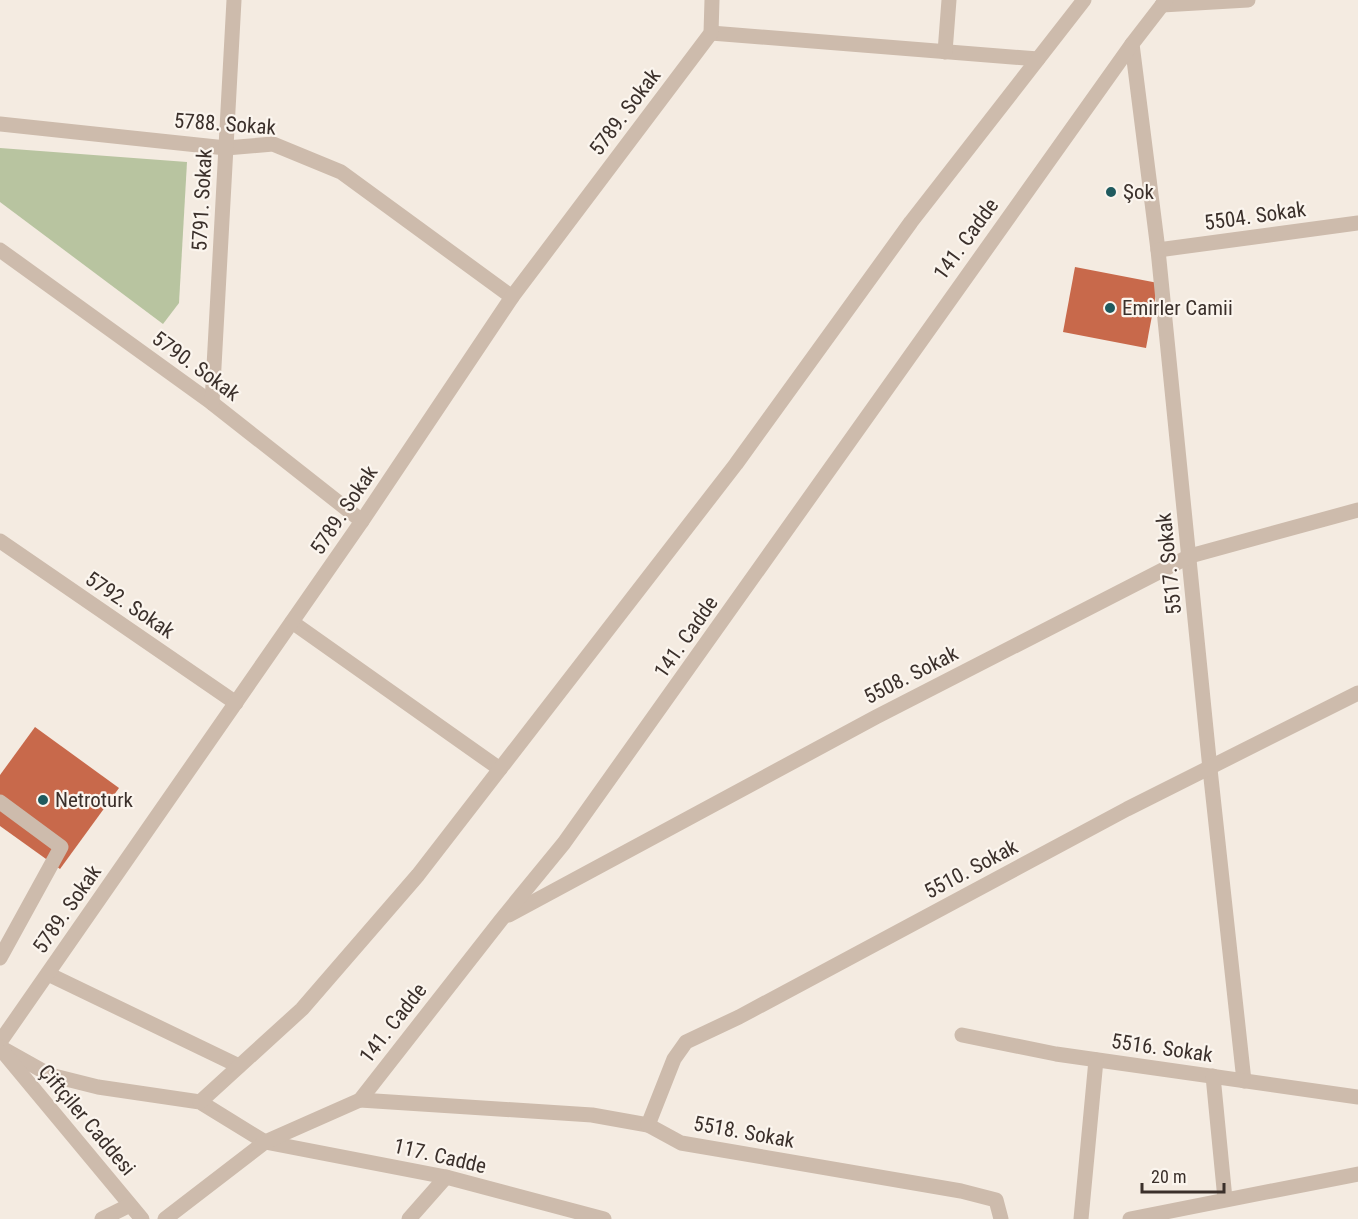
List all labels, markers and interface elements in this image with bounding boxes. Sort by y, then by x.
street label: 5789. Sokak [585,64,666,160]
street label: 5788. Sokak [173,108,277,140]
street label: 5791. Sokak [187,148,217,252]
place label: Şok [1123,180,1154,204]
marker: Şok [1104,185,1118,199]
street label: 141. Cadde [929,194,1003,284]
street label: 5504. Sokak [1203,197,1308,235]
place label: Emirler Camii [1122,296,1233,320]
marker: Emirler Camii [1103,301,1117,315]
street label: 5790. Sokak [148,326,245,406]
street label: 5789. Sokak [305,460,383,559]
street label: 5517. Sokak [1152,511,1186,616]
street label: 5792. Sokak [81,566,180,644]
street label: 141. Cadde [649,591,723,682]
street label: 5508. Sokak [860,641,962,709]
place label: Netroturk [55,788,134,812]
marker: Netroturk [36,793,50,807]
street label: 5510. Sokak [920,834,1022,904]
street label: 5789. Sokak [28,860,106,958]
street label: 141. Cadde [355,978,432,1067]
street label: 5516. Sokak [1110,1029,1215,1067]
street label: Çiftçiler Caddesi [34,1060,140,1180]
street label: 5518. Sokak [692,1111,797,1153]
street label: 117. Cadde [391,1134,489,1178]
scale bar [1142,1156,1224,1194]
text: 20 m [1151,1166,1186,1187]

